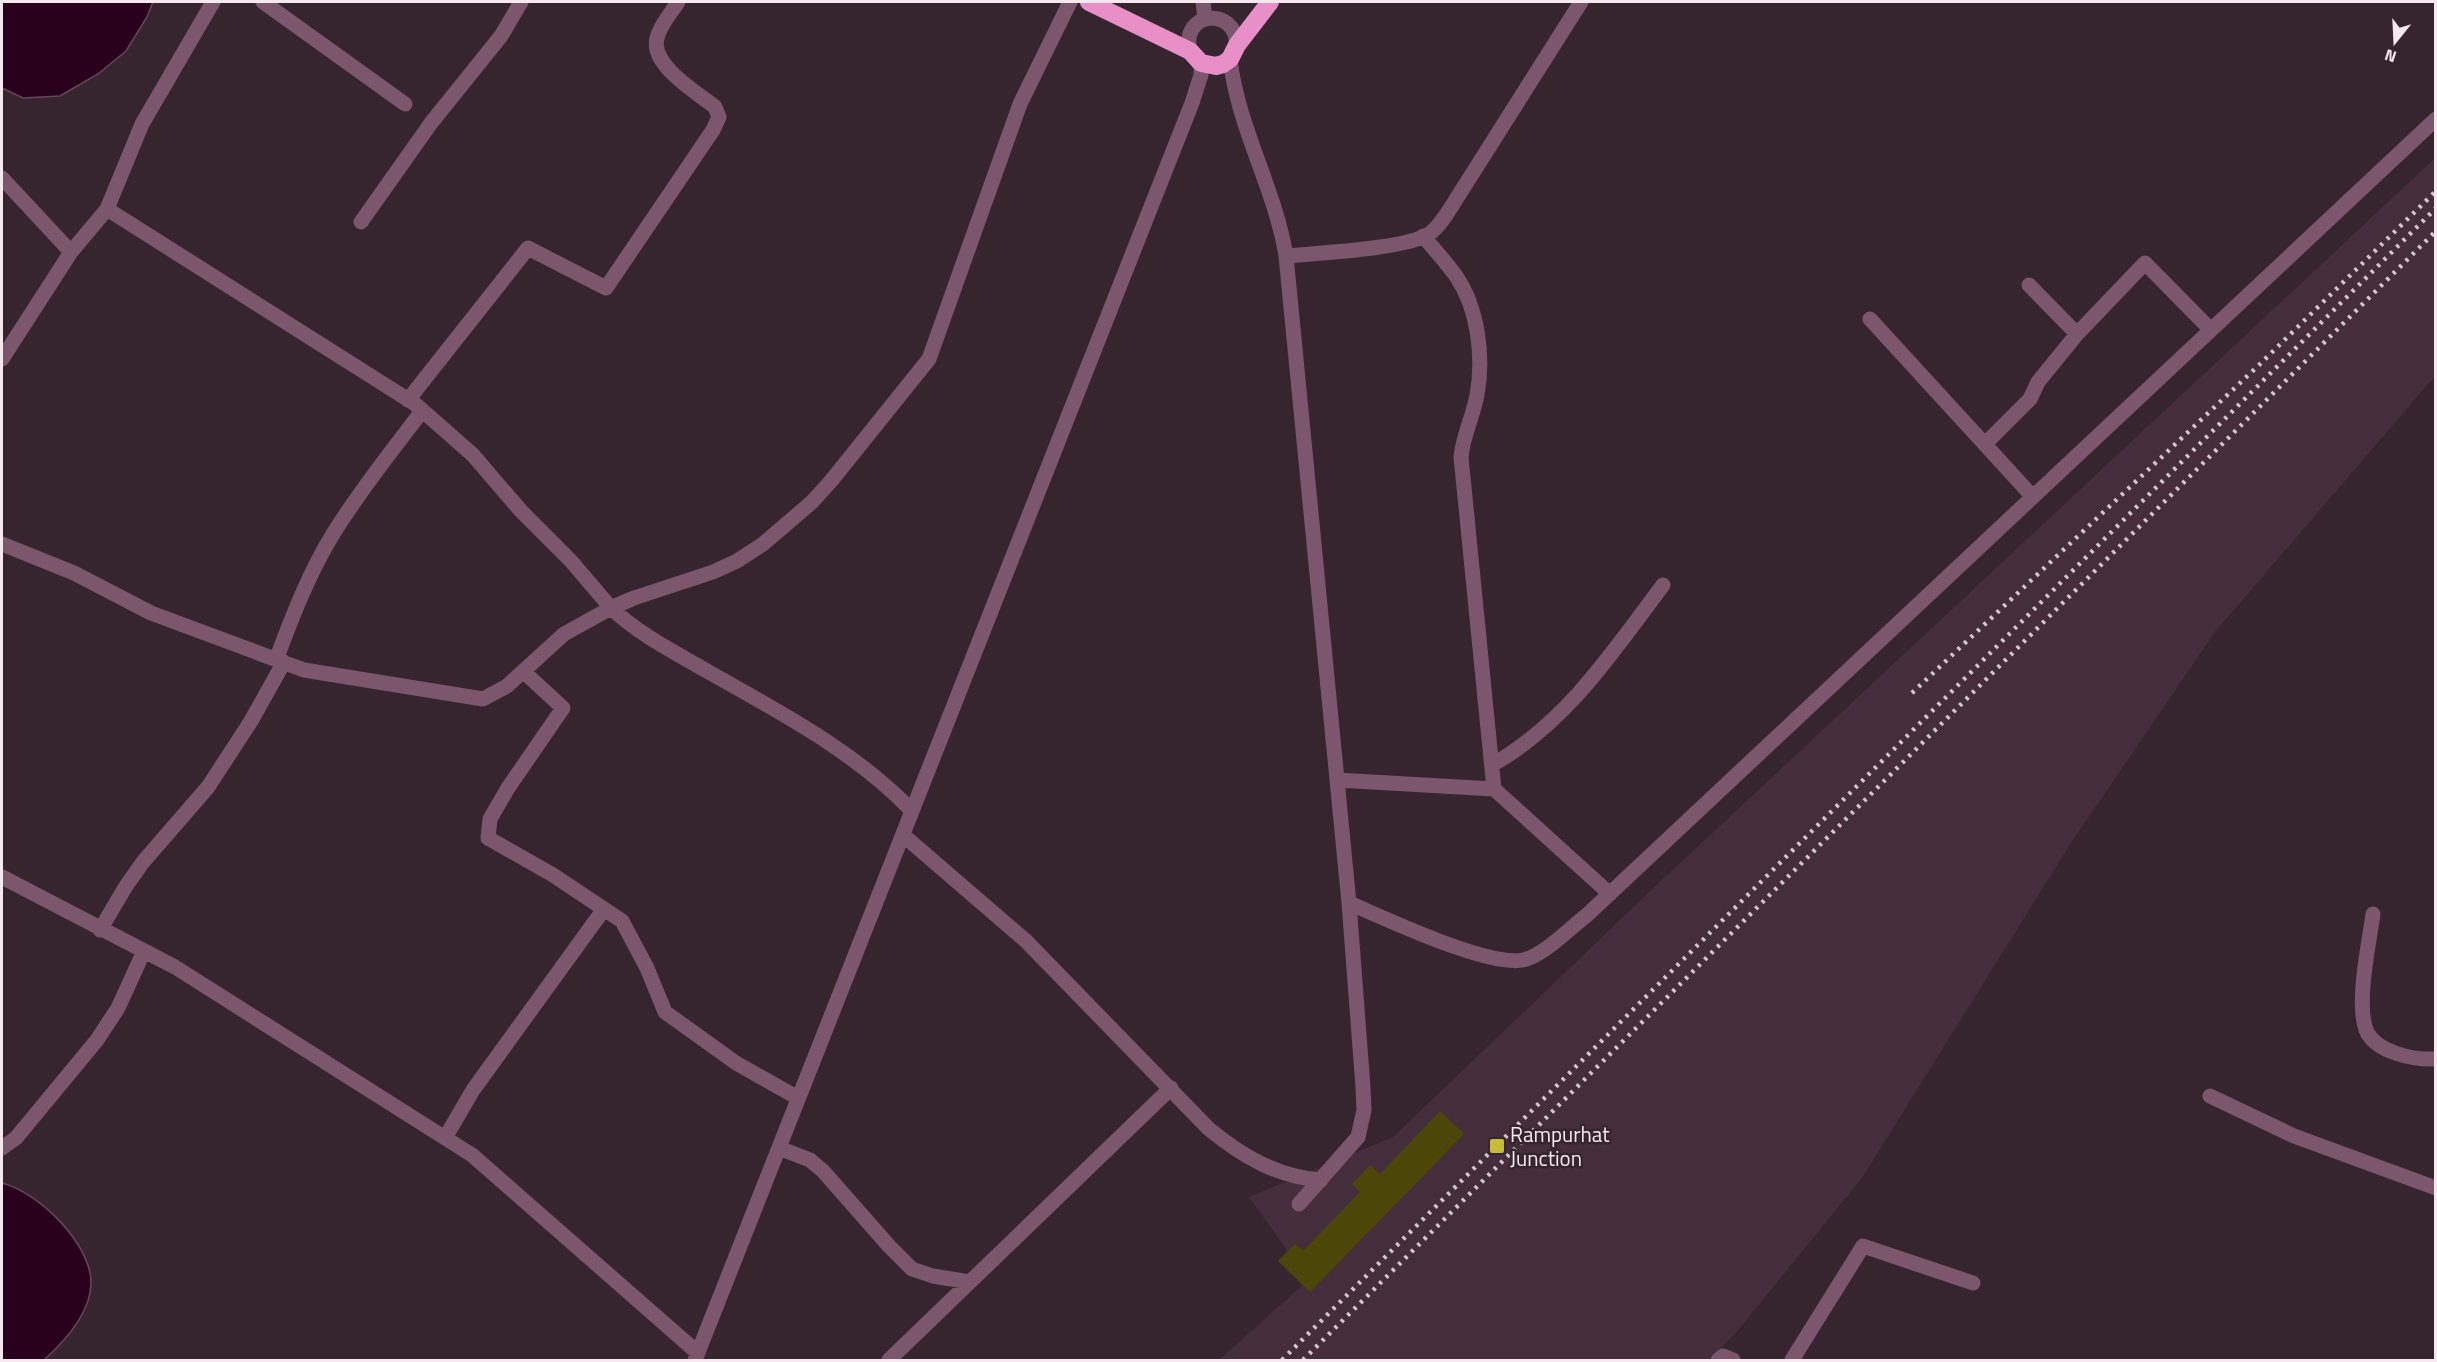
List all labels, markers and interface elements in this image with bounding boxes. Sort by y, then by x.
north arrow [2365,12,2425,72]
text: N [2381,43,2399,69]
place label: Rampurhat Junction [1510,1118,1610,1174]
marker: Rampurhat Junction [1488,1137,1506,1155]

